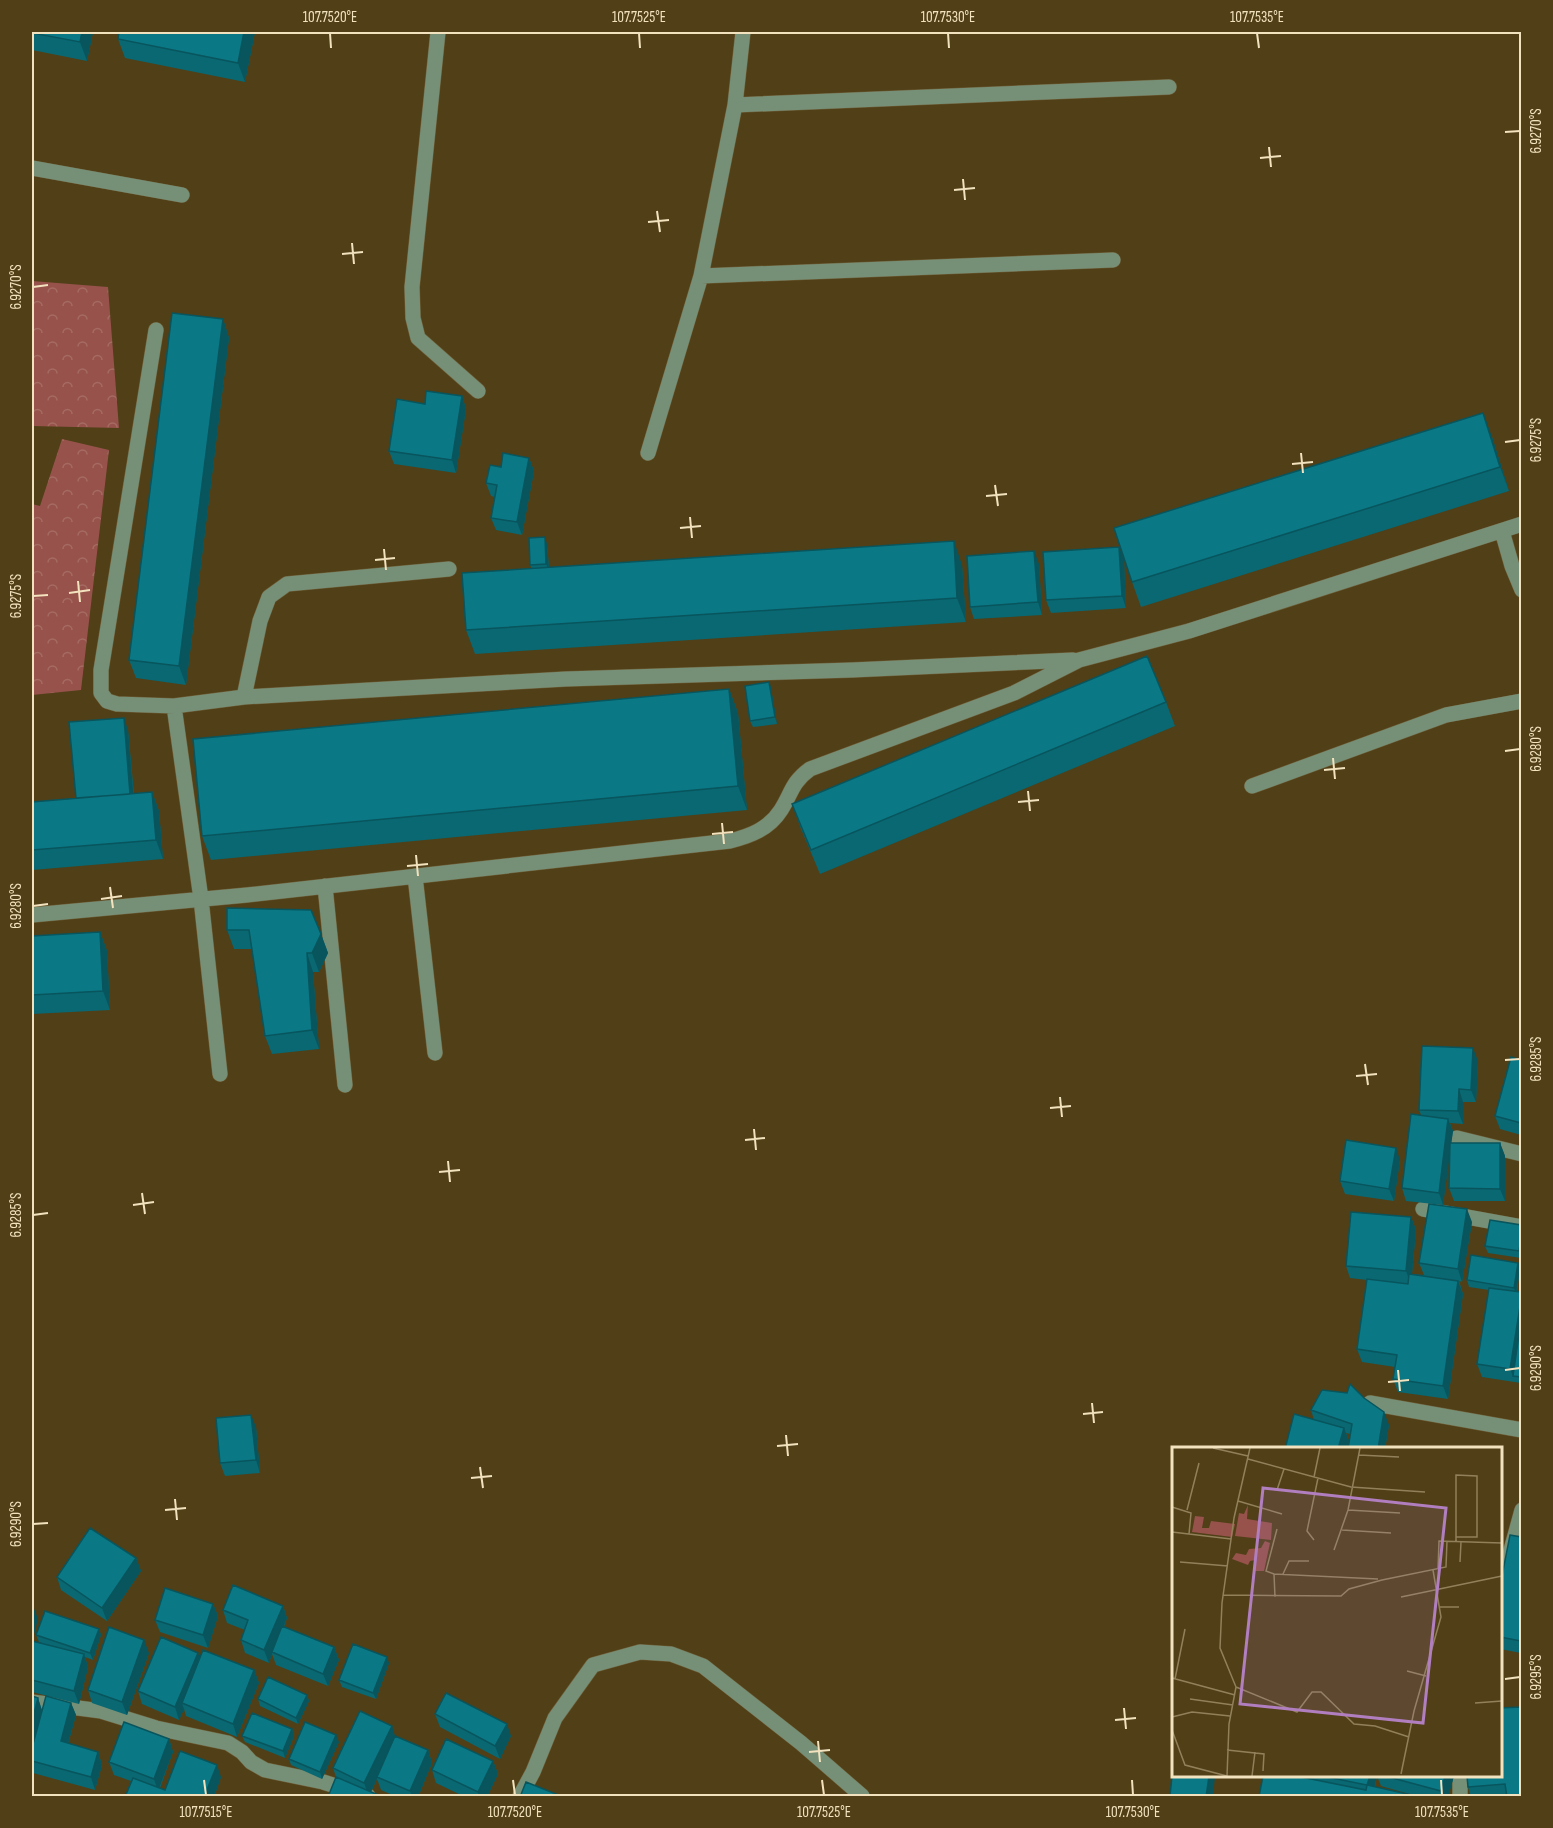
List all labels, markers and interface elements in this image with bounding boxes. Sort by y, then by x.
text: 107.7520°E [303,8,357,27]
text: 107.7525°E [612,8,666,27]
text: 107.7530°E [921,8,975,27]
text: 107.7535°E [1230,8,1284,27]
text: 6.9270°S [1527,108,1546,154]
text: 6.9270°S [7,264,26,310]
text: 6.9275°S [1527,418,1546,462]
text: 6.9275°S [7,574,26,618]
text: 6.9280°S [1527,726,1546,772]
text: 6.9280°S [7,883,26,929]
text: 6.9285°S [1527,1036,1546,1082]
text: 6.9285°S [7,1192,26,1238]
text: 6.9290°S [1527,1345,1546,1391]
inset map [1172,1447,1502,1777]
text: 6.9290°S [7,1501,26,1547]
text: 6.9295°S [1527,1654,1546,1700]
text: 107.7515°E [180,1803,232,1822]
text: 107.7520°E [488,1803,542,1822]
text: 107.7525°E [797,1803,851,1822]
text: 107.7530°E [1106,1803,1160,1822]
text: 107.7535°E [1415,1803,1469,1822]

